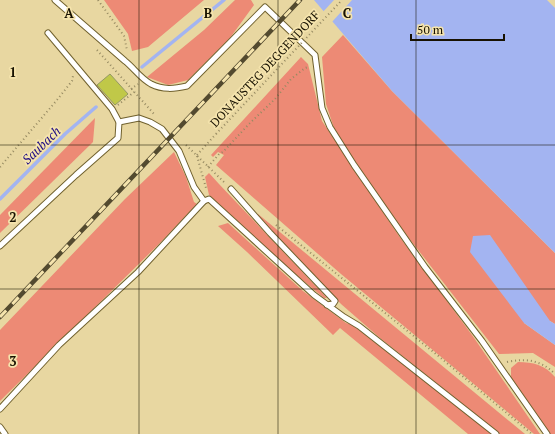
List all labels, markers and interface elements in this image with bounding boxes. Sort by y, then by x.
text: A [64,4,74,22]
text: B [204,4,212,22]
text: C [343,4,351,22]
street label: DONAUSTEG DEGGENDORF [207,7,323,130]
scale bar [411,16,504,42]
text: 50 m [417,22,444,37]
text: 1 [9,63,17,81]
water label: Saubach [18,122,64,168]
text: 2 [9,208,17,226]
text: 3 [9,352,17,370]

